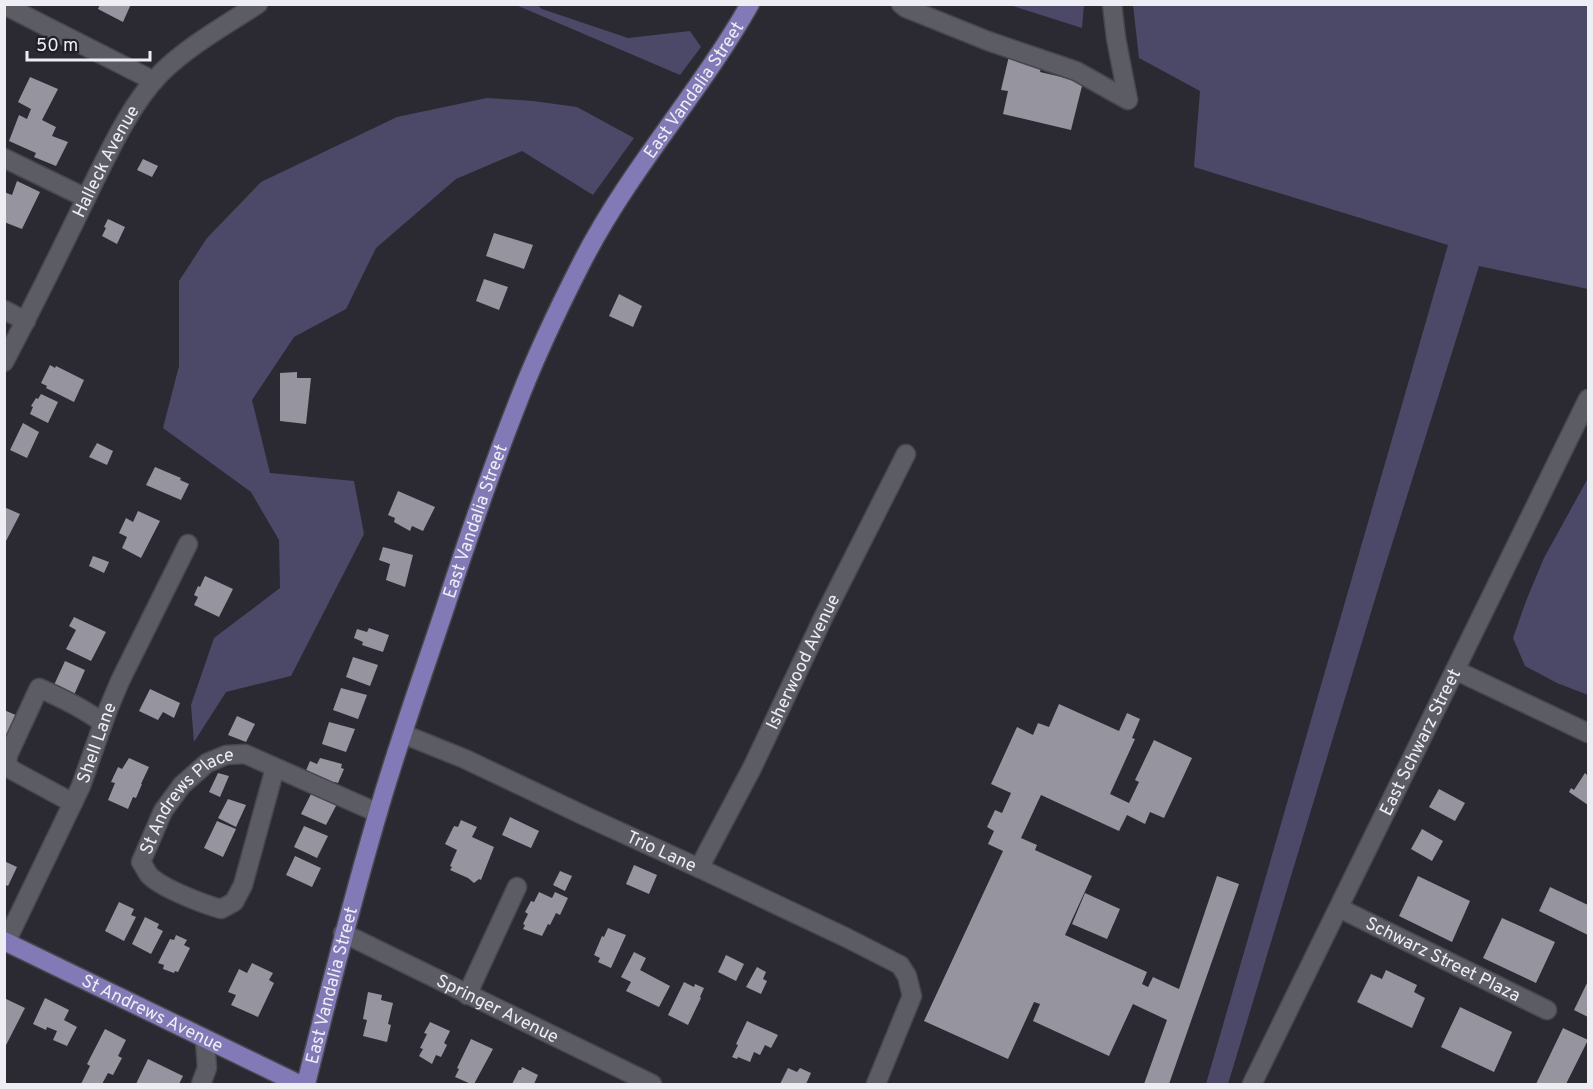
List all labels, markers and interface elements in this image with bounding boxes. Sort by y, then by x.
street label: East Vandalia Street [639,18,750,164]
scale bar [27,24,150,62]
text: 50 m [36,35,78,58]
street label: Halleck Avenue [68,101,145,222]
street label: East Vandalia Street [439,441,514,602]
street label: Isherwood Avenue [762,591,846,734]
street label: East Schwarz Street [1375,665,1467,820]
street label: Shell Lane [73,699,123,787]
street label: St Andrews Place [136,745,234,859]
street label: Trio Lane [622,826,700,878]
street label: East Vandalia Street [301,904,364,1067]
street label: Schwarz Street Plaza [1361,913,1524,1008]
street label: St Andrews Avenue [77,970,226,1058]
street label: Springer Avenue [432,970,562,1049]

